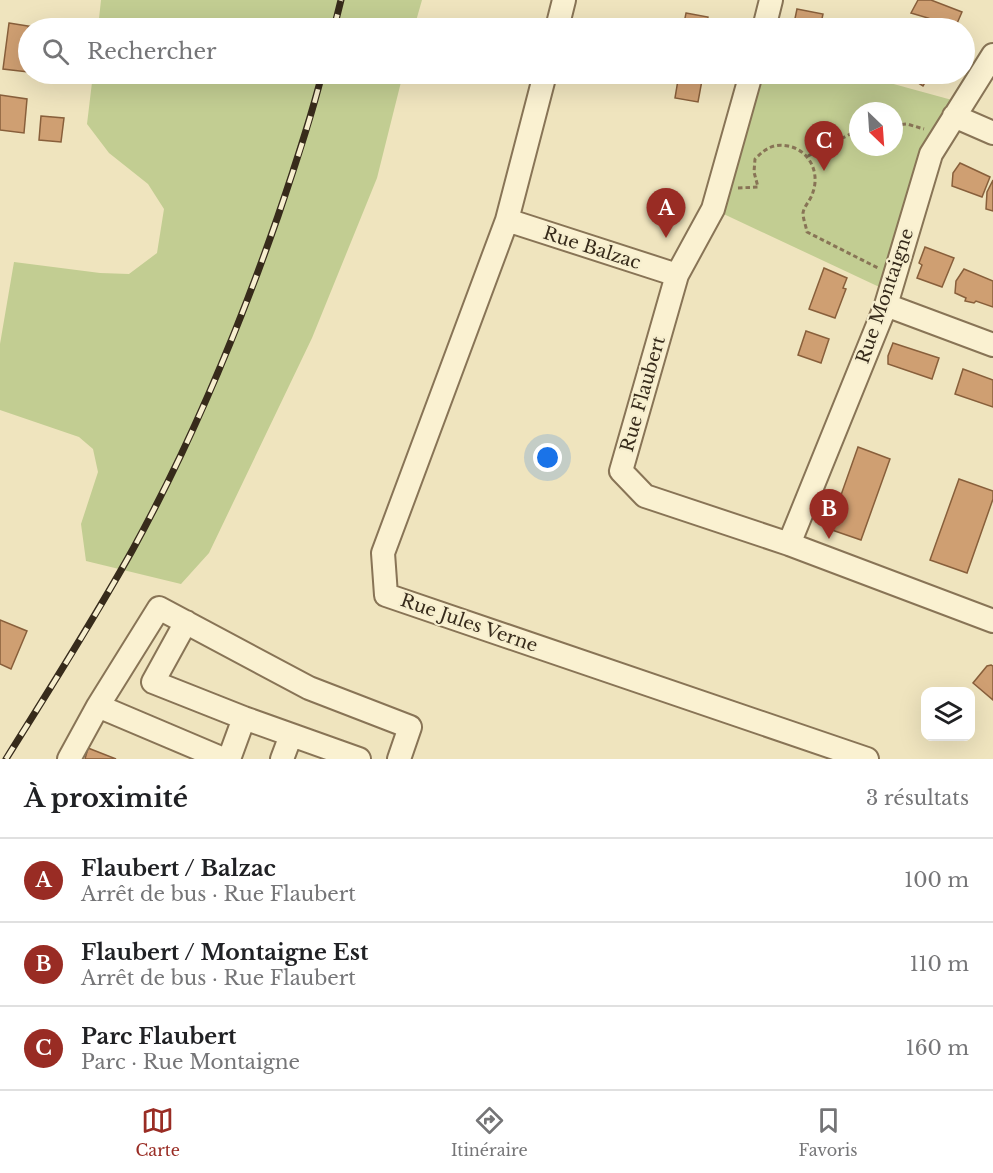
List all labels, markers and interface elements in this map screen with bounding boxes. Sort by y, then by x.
search box [18,18,975,84]
icon: search [39,35,72,68]
text: Rechercher [87,38,217,65]
north arrow [849,102,903,156]
pin: C [804,122,844,171]
pin: A [646,188,686,238]
street label: Rue Balzac [541,222,644,274]
street label: Rue Montaigne [852,226,918,366]
street label: Rue Flaubert [616,334,670,454]
your location [533,443,562,472]
pin: B [810,490,848,539]
street label: Rue Jules Verne [398,589,540,657]
map controls [921,687,975,741]
button: layers [921,687,975,741]
text: À proximité [24,782,188,814]
text: 3 résultats [866,786,969,810]
text: Flaubert / Balzac [81,855,276,882]
text: A [35,868,52,892]
text: 100 m [904,868,969,892]
text: Arrêt de bus · Rue Flaubert [81,882,356,906]
text: Flaubert / Montaigne Est [81,939,368,966]
text: B [36,952,51,976]
text: 110 m [910,952,969,976]
text: Arrêt de bus · Rue Flaubert [81,966,356,990]
text: Parc Flaubert [81,1023,237,1050]
text: C [35,1036,52,1060]
text: 160 m [906,1036,969,1060]
text: Parc · Rue Montaigne [81,1050,300,1074]
tab: Carte [135,1104,180,1160]
tab: Itinéraire [451,1104,528,1160]
tab: Favoris [799,1104,857,1160]

